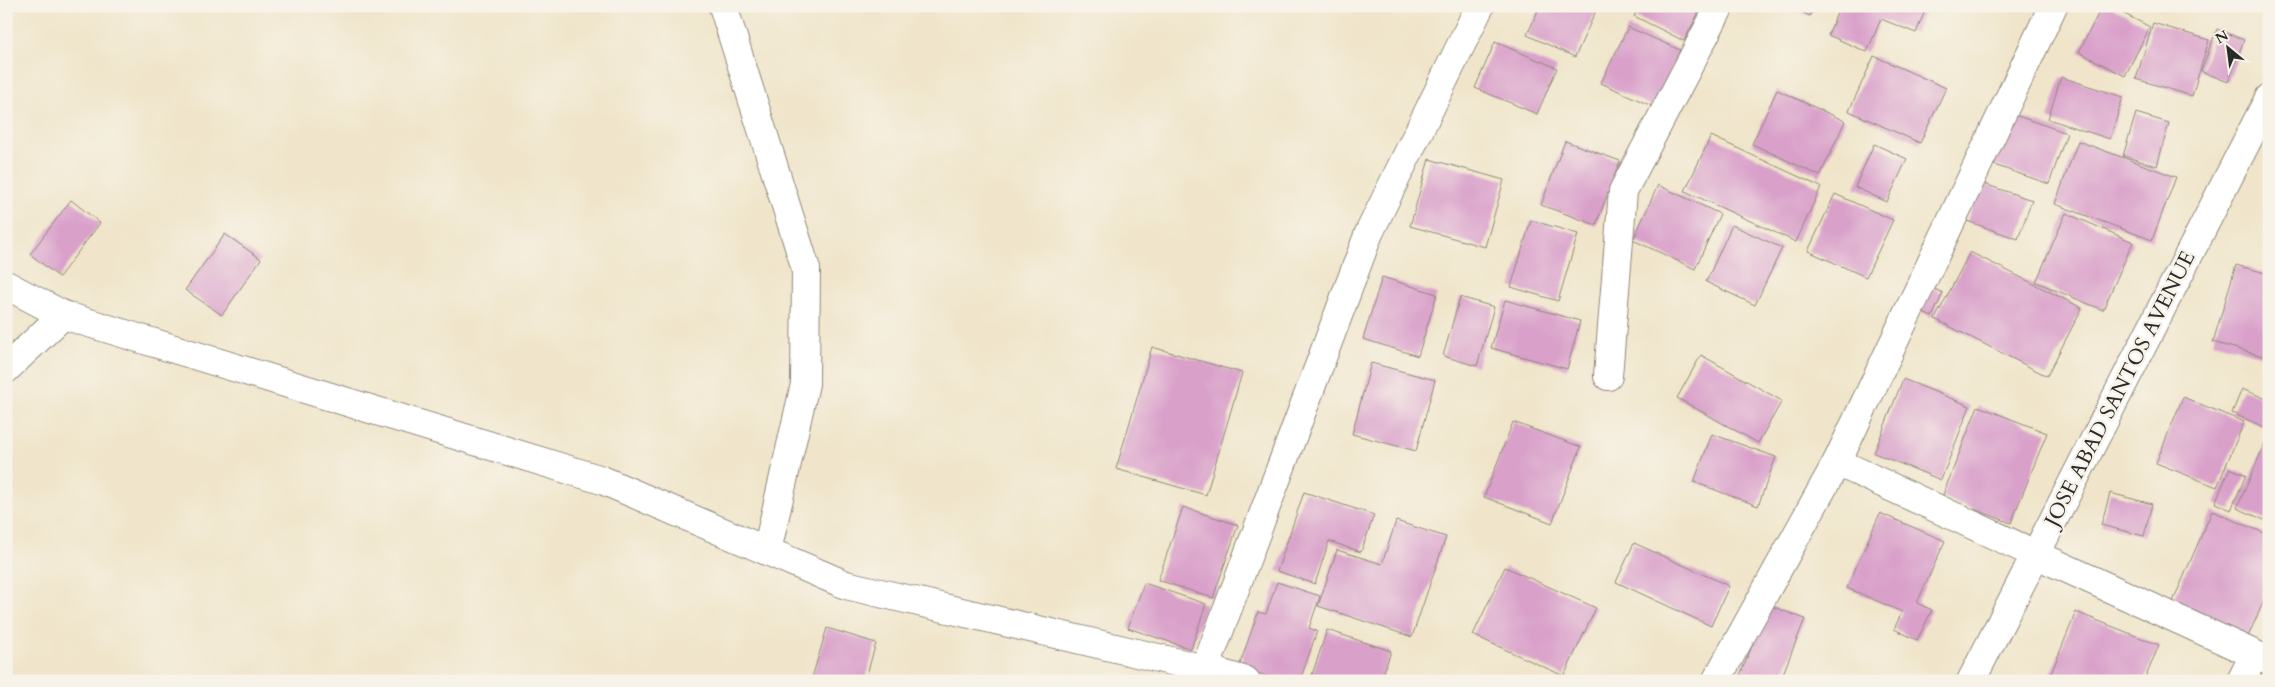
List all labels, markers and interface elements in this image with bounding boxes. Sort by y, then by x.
north arrow [2202,22,2252,72]
text: N [2212,26,2232,48]
street label: JOSE ABAD SANTOS AVENUE [2036,246,2202,534]

